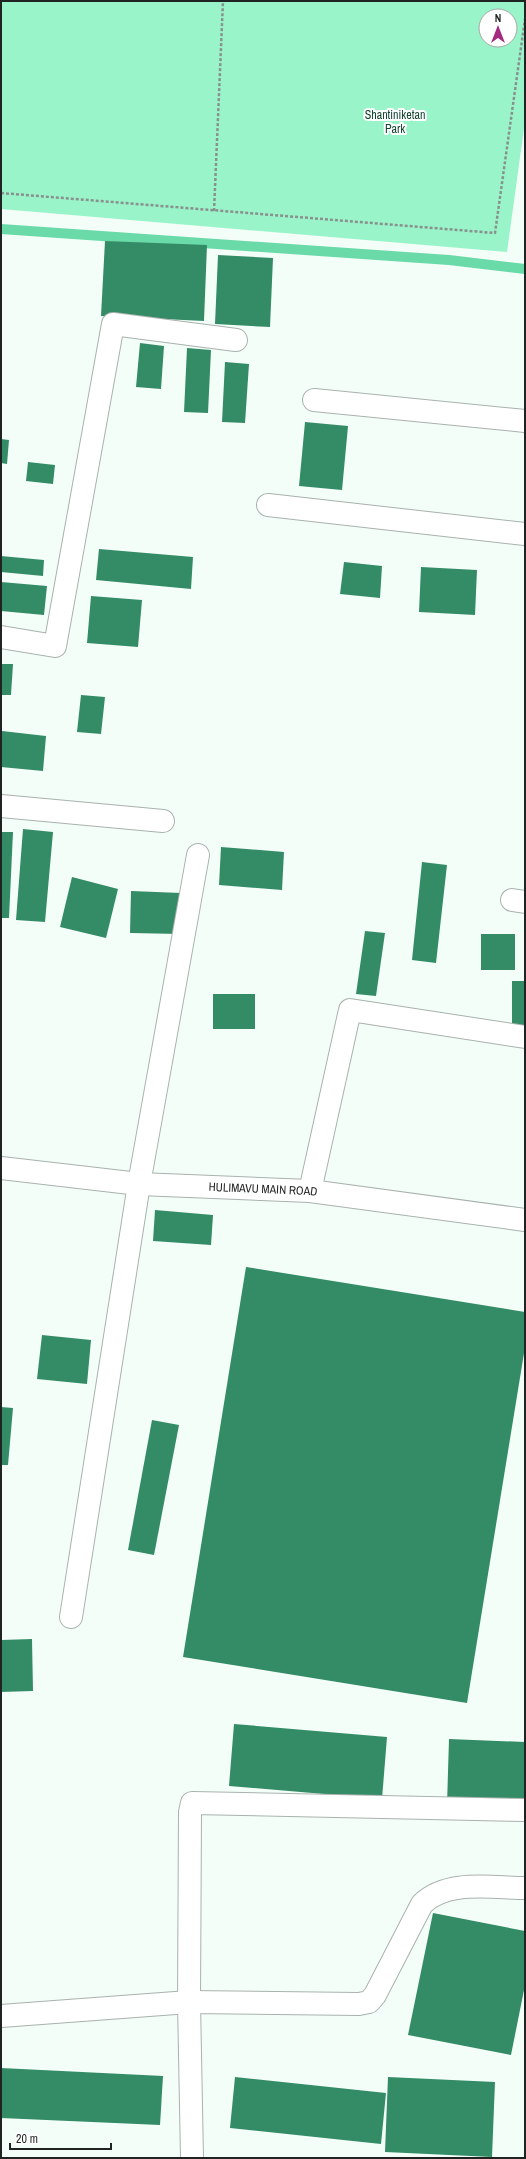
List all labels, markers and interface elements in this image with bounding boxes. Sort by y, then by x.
north arrow [478,8,518,48]
text: N [495,11,501,25]
park label: Shantiniketan Park [365,107,425,137]
street label: HULIMAVU MAIN ROAD [208,1179,318,1200]
scale bar [10,2125,111,2151]
text: 20 m [16,2131,38,2147]

